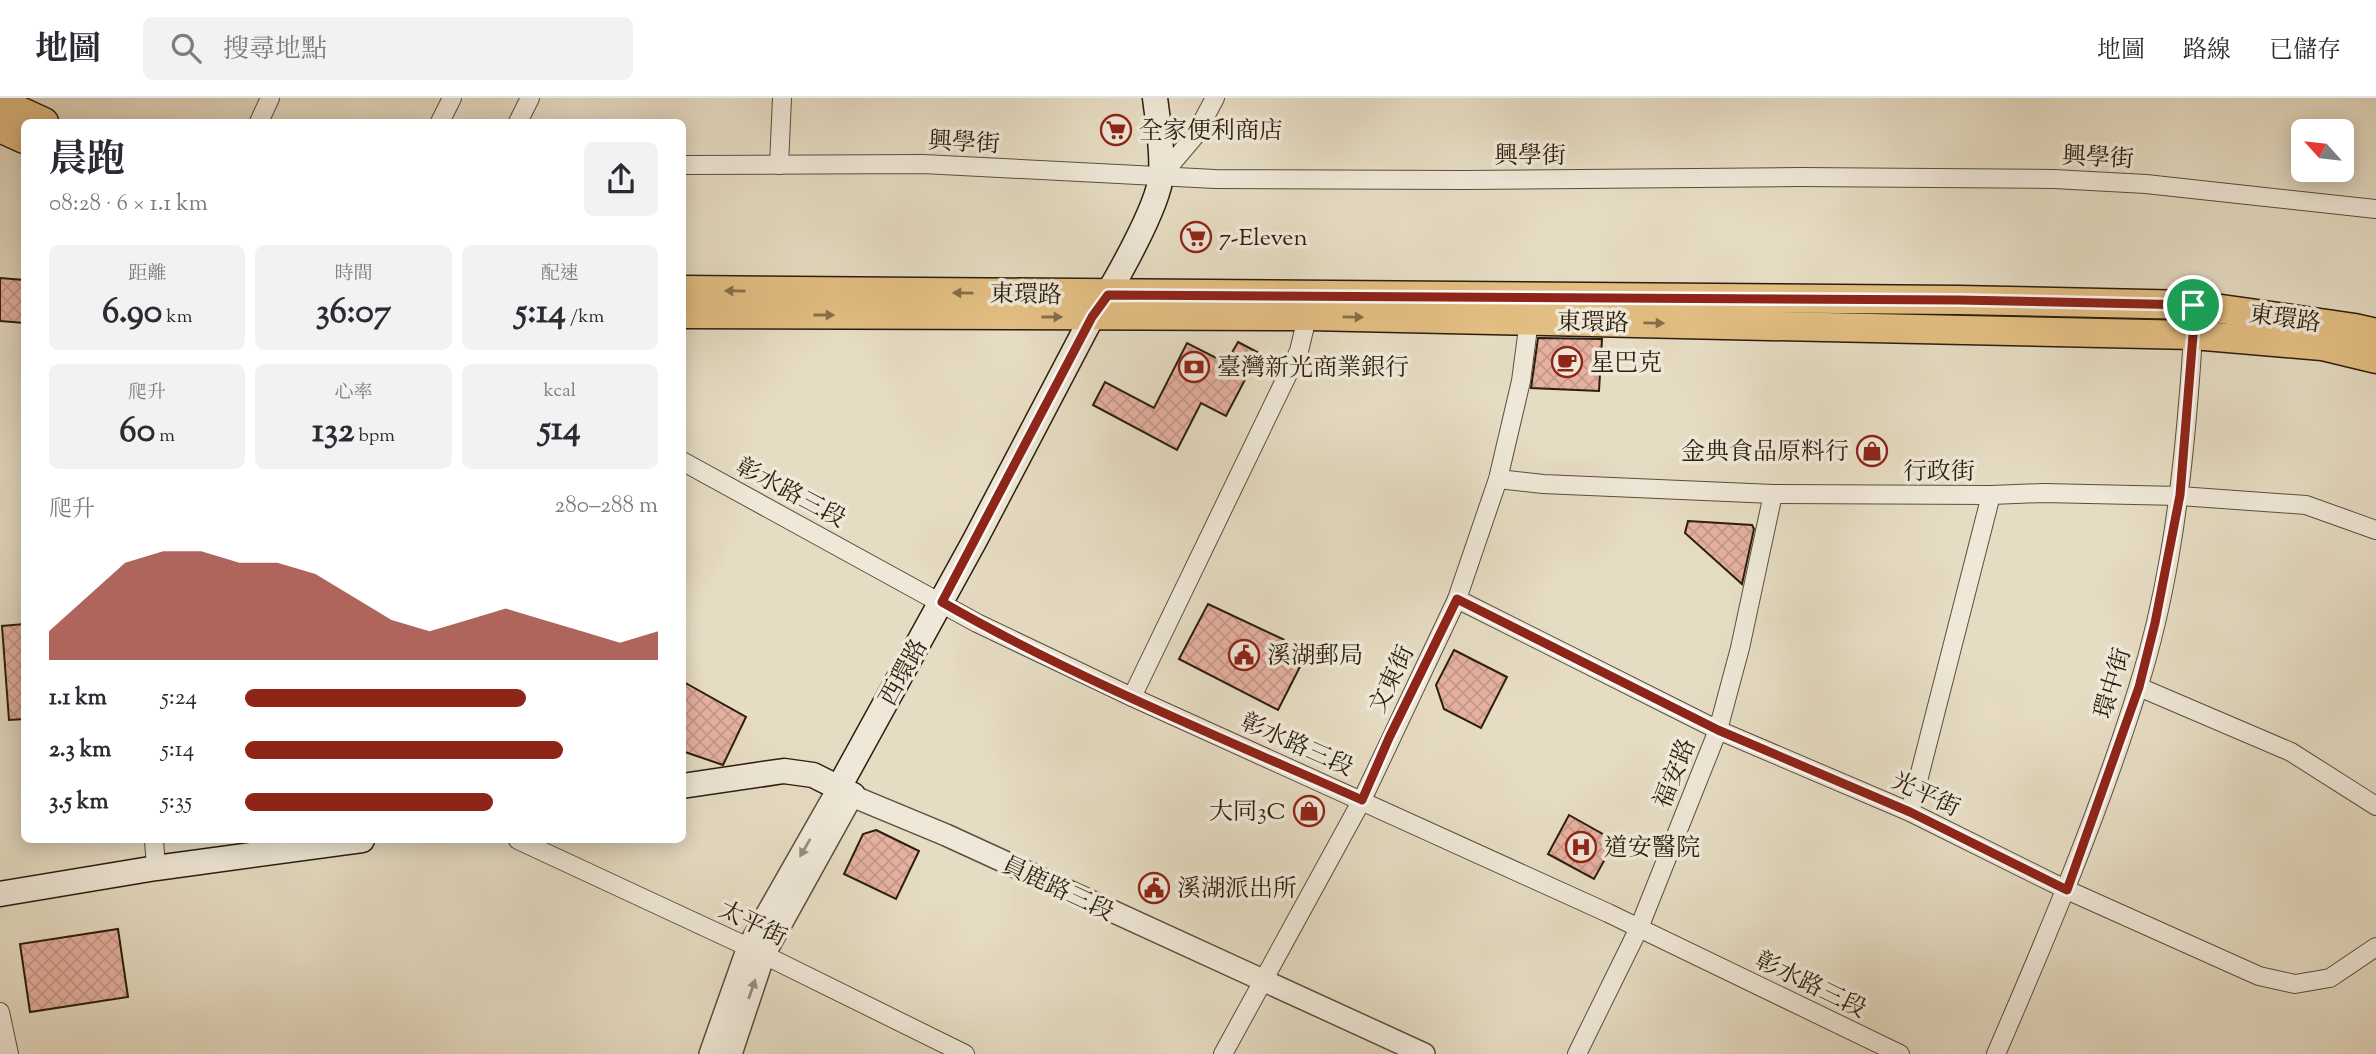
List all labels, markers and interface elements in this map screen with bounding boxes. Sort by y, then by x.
search box [143,17,633,80]
text: 地圖 [35,27,101,75]
icon: search [167,29,205,67]
text: 搜尋地點 [223,32,327,69]
text: 地圖 [2097,34,2145,68]
text: 路線 [2183,34,2231,68]
text: 已儲存 [2269,34,2341,68]
supermarket icon: 全家便利商店 [1099,113,1133,147]
place label: 全家便利商店 [1139,115,1283,149]
north arrow [2291,119,2354,182]
map controls [2291,119,2354,182]
street label: 興學街 [927,125,1001,163]
text: 晨跑 [49,135,125,189]
street label: 興學街 [1494,140,1566,174]
street label: 興學街 [2061,140,2135,178]
button: share [584,142,658,216]
text: 08:28 · 6 × 1.1 km [49,188,208,221]
supermarket icon: 7-Eleven [1179,220,1213,254]
place label: 7-Eleven [1219,222,1308,256]
text: 距離 [128,261,166,288]
text: 時間 [334,261,373,288]
text: 配速 [541,261,579,288]
pin [2163,275,2223,335]
street label: 東環路 [990,278,1062,314]
one-way arrow [724,285,746,297]
icon: arrive [2174,286,2212,324]
one-way arrow [951,287,973,299]
text: 6.90 [102,288,162,339]
text: 36:07 [316,288,391,339]
text: 5:14 [515,288,566,339]
street label: 東環路 [2247,298,2323,342]
text: km [162,304,192,331]
text: /km [566,304,604,331]
street label: 東環路 [1557,306,1629,342]
one-way arrow [813,309,835,321]
one-way arrow [1041,311,1063,323]
one-way arrow [1342,311,1364,323]
one-way arrow [1643,317,1665,329]
cafe icon: 星巴克 [1550,345,1584,379]
place label: 星巴克 [1590,347,1662,381]
bank icon: 臺灣新光商業銀行 [1177,350,1211,384]
place label: 臺灣新光商業銀行 [1217,352,1409,386]
text: kcal [543,378,576,405]
text: 爬升 [128,380,166,407]
text: 心率 [334,380,373,407]
text: 514 [539,405,581,456]
text: 60 [119,407,155,458]
text: 132 [312,407,354,458]
text: m [155,423,175,450]
text: bpm [354,423,395,450]
shop icon: 金典食品原料行 [1855,434,1889,468]
place label: 金典食品原料行 [1681,436,1849,470]
street label: 彰水路三段 [729,451,851,537]
street label: 行政街 [1903,456,1975,490]
text: 280–288 m [555,490,658,523]
text: 爬升 [49,494,95,527]
street label: 西環路 [872,633,937,713]
public building icon: 溪湖郵局 [1227,638,1261,672]
place label: 溪湖郵局 [1267,640,1363,674]
street label: 文東街 [1362,640,1424,720]
street label: 環中街 [2087,644,2141,723]
text: 1.1 km [49,682,107,715]
text: 5:24 [161,682,197,715]
street label: 彰水路三段 [1234,706,1358,786]
text: 2.3 km [49,734,111,767]
text: 5:14 [161,734,194,767]
street label: 福安路 [1647,734,1705,813]
street label: 光平街 [1885,765,1965,826]
text: 3.5 km [49,786,108,819]
text: 5:35 [161,786,192,819]
shop icon: 大同3C [1292,794,1326,828]
place label: 大同3C [1209,796,1286,830]
hospital icon: 道安醫院 [1564,830,1598,864]
place label: 道安醫院 [1604,832,1700,866]
one-way arrow [799,838,811,858]
street label: 員鹿路三段 [996,849,1119,931]
public building icon: 溪湖派出所 [1137,871,1171,905]
place label: 溪湖派出所 [1177,873,1297,907]
street label: 太平街 [712,894,792,956]
street label: 彰水路三段 [1749,944,1872,1027]
one-way arrow [747,979,758,1000]

